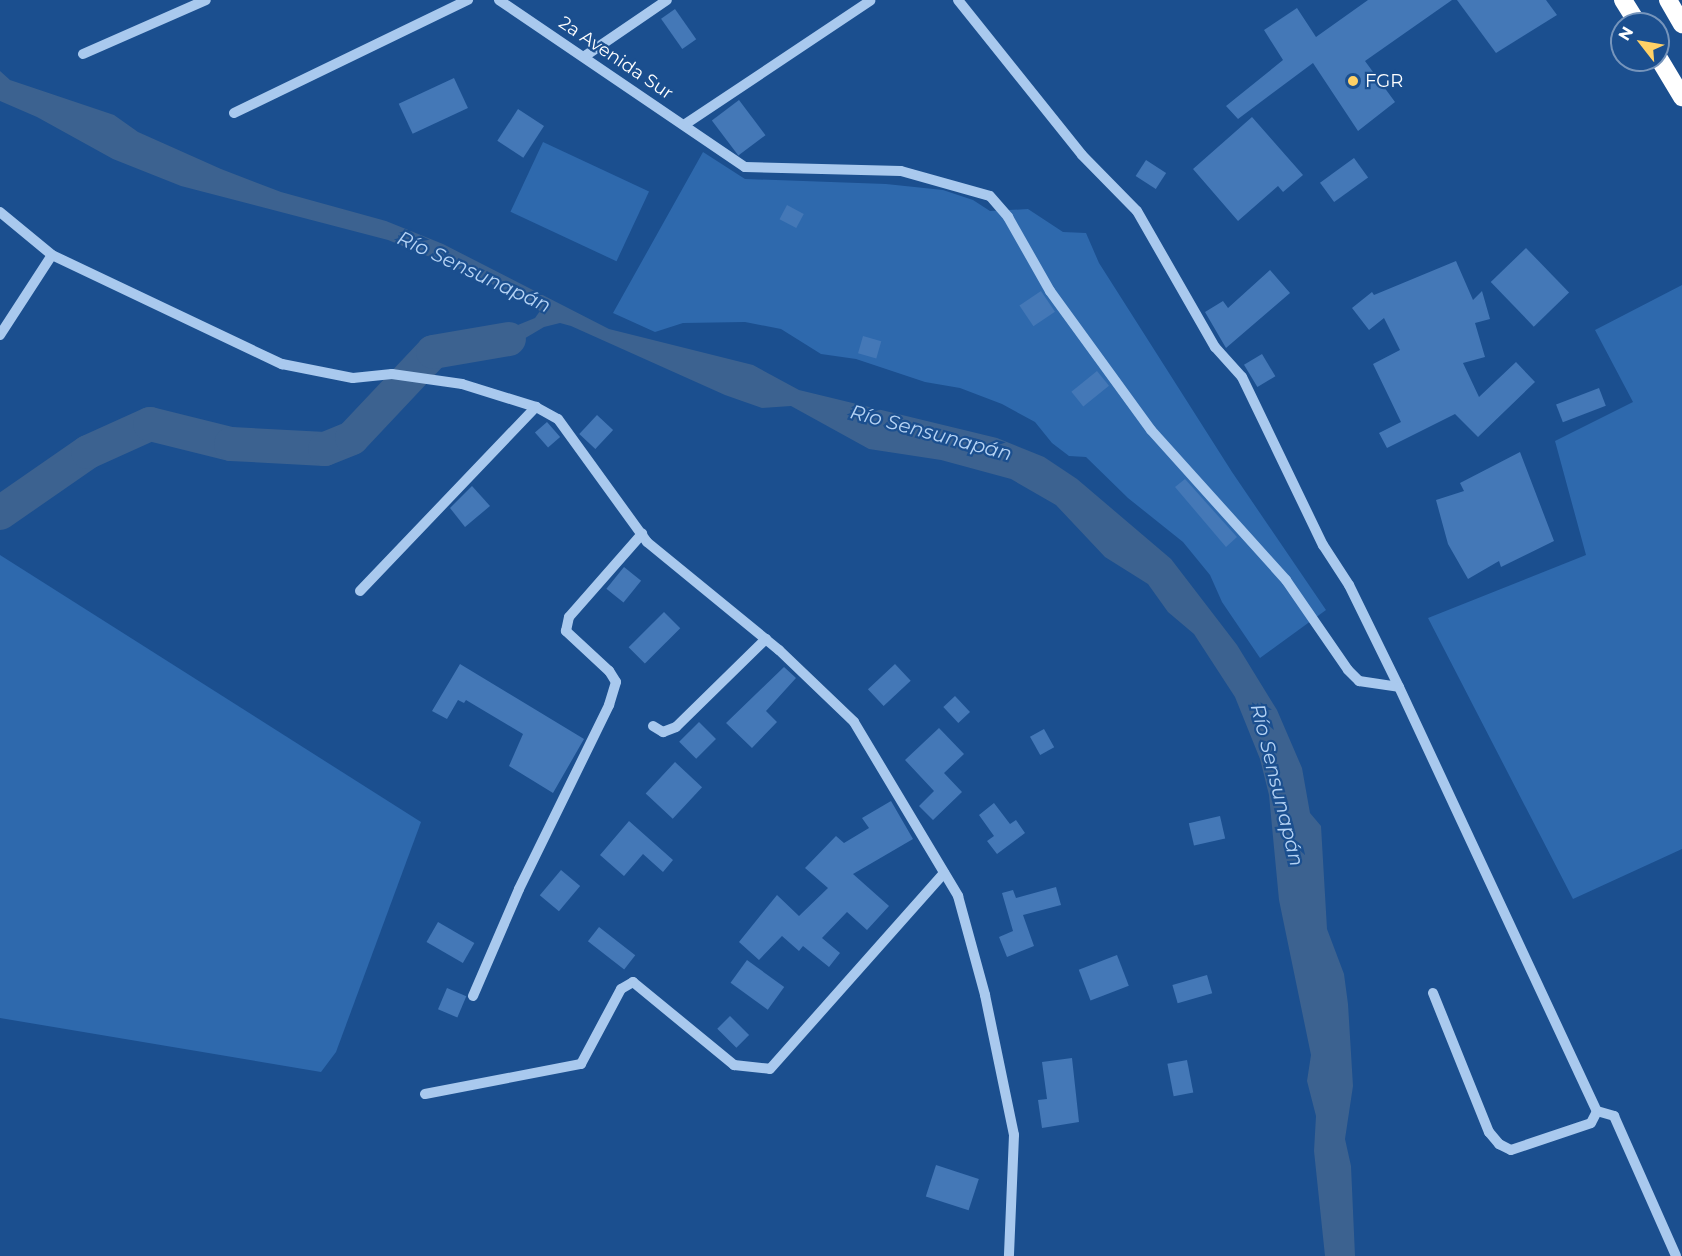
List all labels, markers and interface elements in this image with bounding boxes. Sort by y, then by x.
street label: 2a Avenida Sur [555,12,677,104]
north arrow [1610,12,1670,72]
text: N [1614,23,1637,44]
place label: FGR [1365,70,1403,92]
marker: FGR [1346,74,1360,88]
water label: Río Sensunapán [394,226,554,318]
water label: Río Sensunapán [848,400,1014,466]
water label: Río Sensunapán [1245,701,1309,869]

